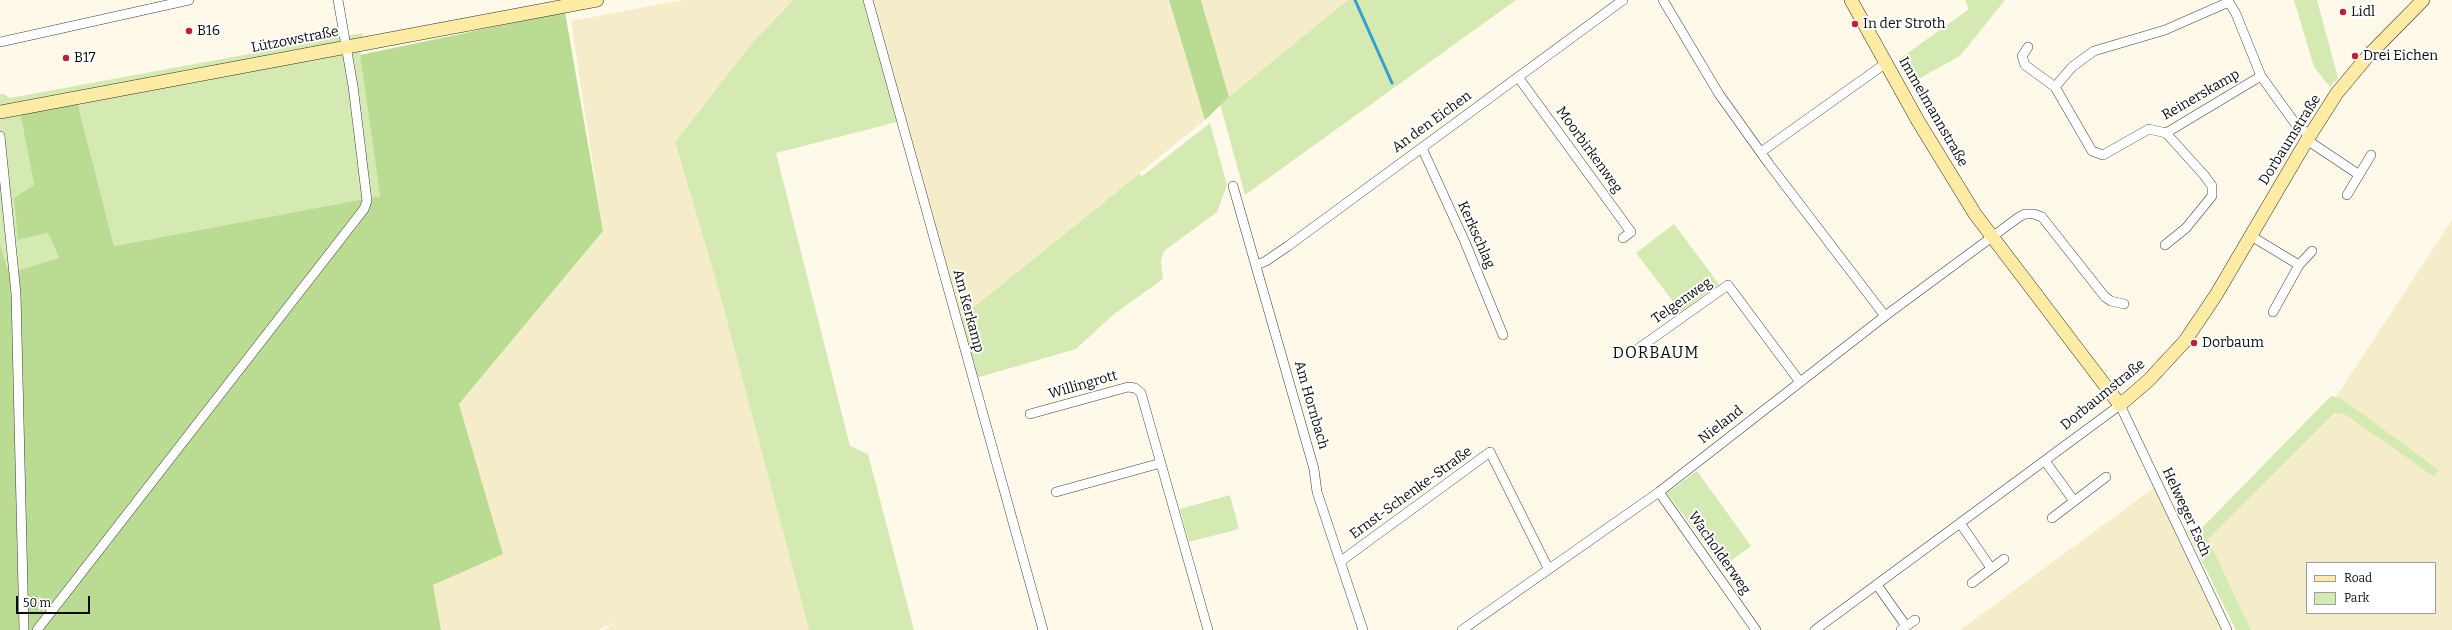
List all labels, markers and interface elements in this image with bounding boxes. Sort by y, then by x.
place label: Lidl [2351,4,2375,20]
marker: Lidl [2338,7,2348,17]
place label: In der Stroth [1863,16,1945,32]
marker: In der Stroth [1850,19,1860,29]
place label: B16 [197,23,220,39]
street label: Lützowstraße [250,23,340,57]
marker: B16 [184,26,194,36]
place label: Drei Eichen [2363,48,2438,64]
place label: B17 [74,50,96,66]
marker: Drei Eichen [2350,51,2360,61]
marker: B17 [61,53,71,63]
street label: Immelmannstraße [1895,54,1971,170]
street label: Reinerskamp [2159,66,2243,124]
street label: An den Eichen [1389,88,1475,156]
street label: Dorbaumstraße [2255,92,2325,188]
street label: Moorbirkenweg [1552,104,1626,196]
street label: Kerkschlag [1454,199,1498,271]
street label: Am Kerkamp [949,267,987,355]
street label: Telgenweg [1649,274,1715,328]
place label: Dorbaum [2202,335,2264,351]
marker: Dorbaum [2189,338,2199,348]
district label: DORBAUM [1612,344,1700,364]
street label: Dorbaumstraße [2057,356,2149,434]
street label: Am Hornbach [1290,359,1332,451]
street label: Willingrott [1047,367,1119,403]
street label: Nieland [1696,403,1746,447]
street label: Ernst-Schenke-Straße [1347,443,1475,543]
street label: Helweger Esch [2158,465,2214,559]
street label: Wacholderweg [1684,508,1754,598]
legend [2306,562,2436,614]
text: Road [2344,571,2372,585]
scale bar [18,588,92,614]
text: Park [2344,591,2369,605]
text: 50 m [23,596,51,610]

